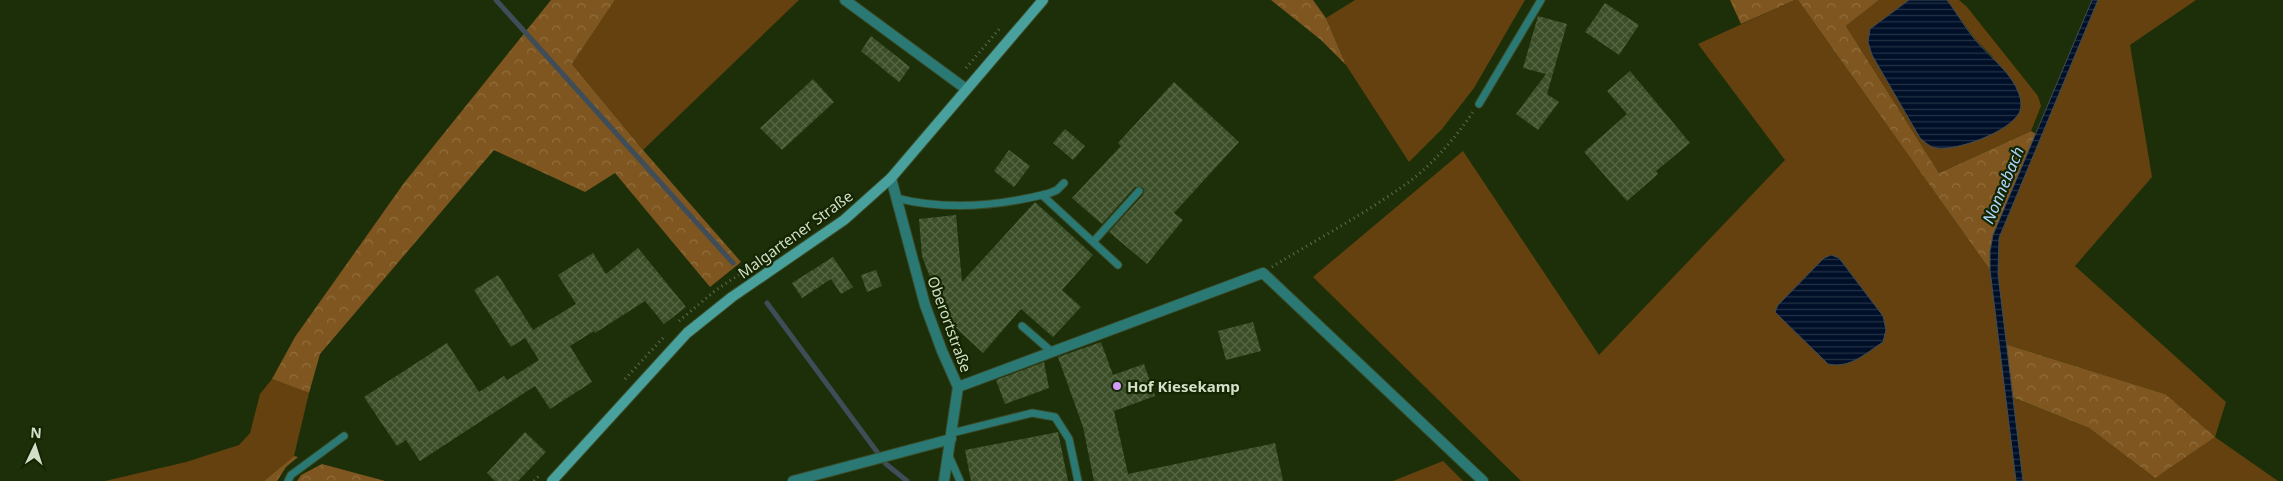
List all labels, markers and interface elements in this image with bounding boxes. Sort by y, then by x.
water label: Nonnebach [1977,143,2029,227]
street label: Malgartener Straße [734,186,856,282]
street label: Oberortstraße [923,273,977,375]
place label: Hof Kiesekamp [1127,376,1240,396]
marker: Hof Kiesekamp [1111,380,1123,392]
north arrow [10,421,60,471]
text: N [30,423,42,442]

